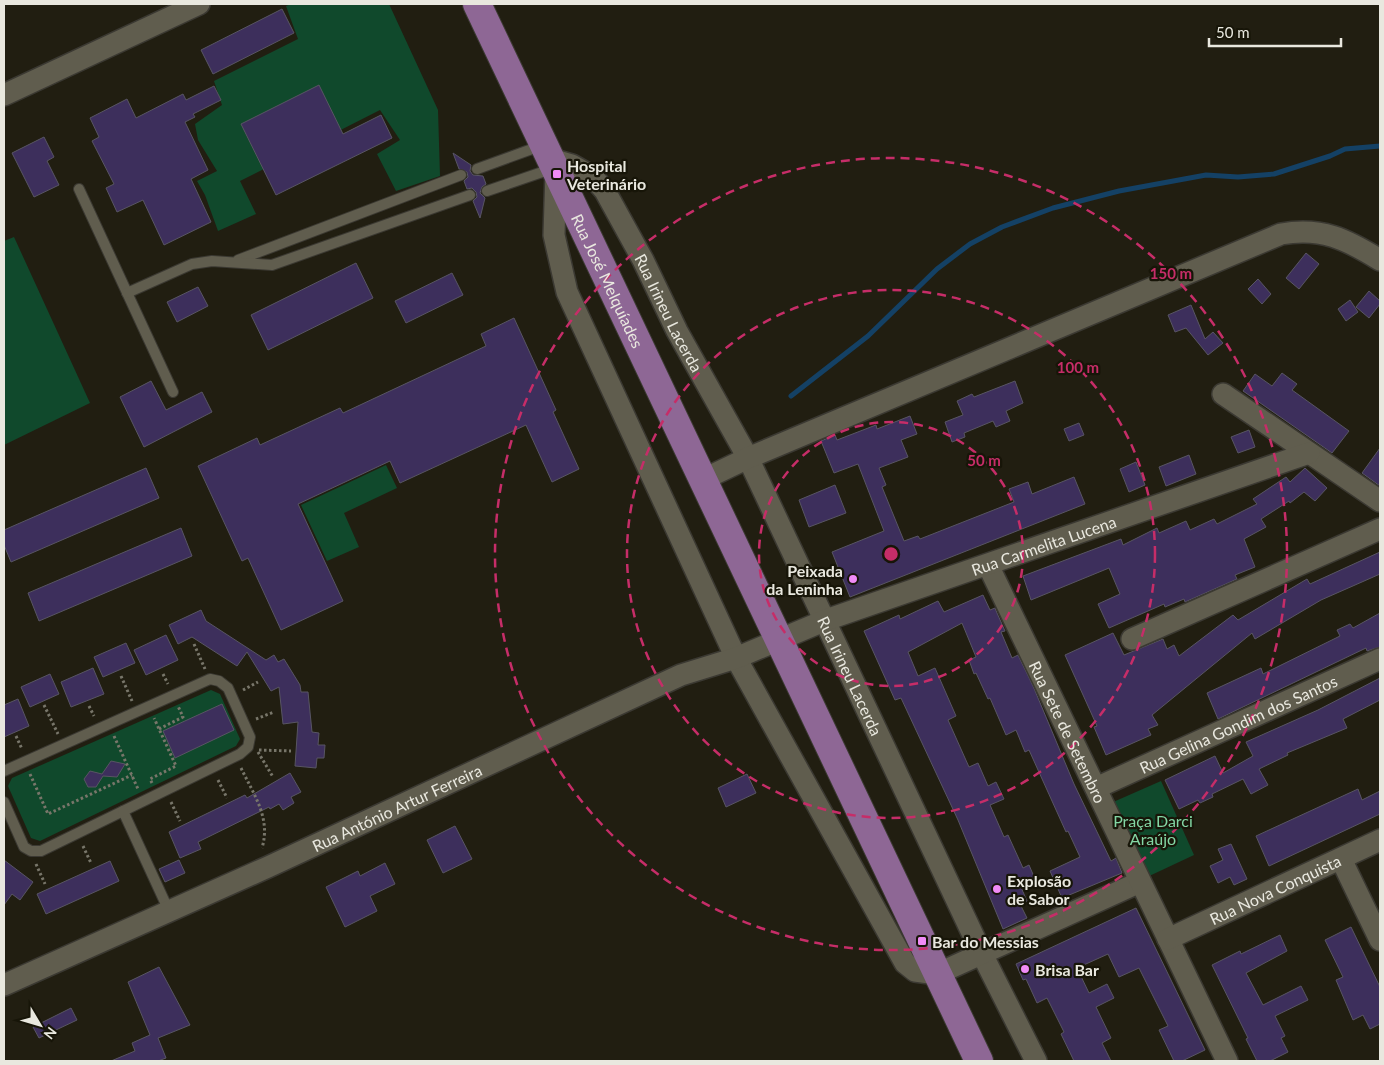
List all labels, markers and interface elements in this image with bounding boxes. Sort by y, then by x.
scale bar [1209,15,1342,47]
text: 50 m [1216,23,1250,41]
place label: Hospital Veterinário [566,156,646,193]
marker: Hospital Veterinário [551,168,563,180]
street label: Rua José Melquíades [568,210,648,351]
street label: Rua Irineu Lacerda [632,250,707,375]
text: 150 m [1150,264,1192,282]
text: 100 m [1057,358,1099,376]
text: 50 m [967,451,1001,469]
street label: Rua Carmelita Lucena [969,511,1118,579]
centre of rings [882,545,900,563]
place label: Peixada da Leninha [766,561,843,598]
marker: Peixada da Leninha [847,573,859,585]
street label: Rua Irineu Lacerda [814,613,887,738]
street label: Rua Sete de Setembro [1026,658,1111,806]
street label: Rua Gelina Gondim dos Santos [1136,670,1340,777]
street label: Rua António Artur Ferreira [309,760,484,855]
park label: Praça Darci Araújo [1113,811,1193,848]
street label: Rua Nova Conquista [1206,850,1344,928]
place label: Explosão de Sabor [1007,871,1071,908]
marker: Explosão de Sabor [991,883,1003,895]
place label: Bar do Messias [932,932,1039,951]
marker: Bar do Messias [916,935,928,947]
place label: Brisa Bar [1035,960,1099,979]
marker: Brisa Bar [1019,963,1031,975]
north arrow [15,1000,65,1050]
text: N [41,1024,61,1043]

